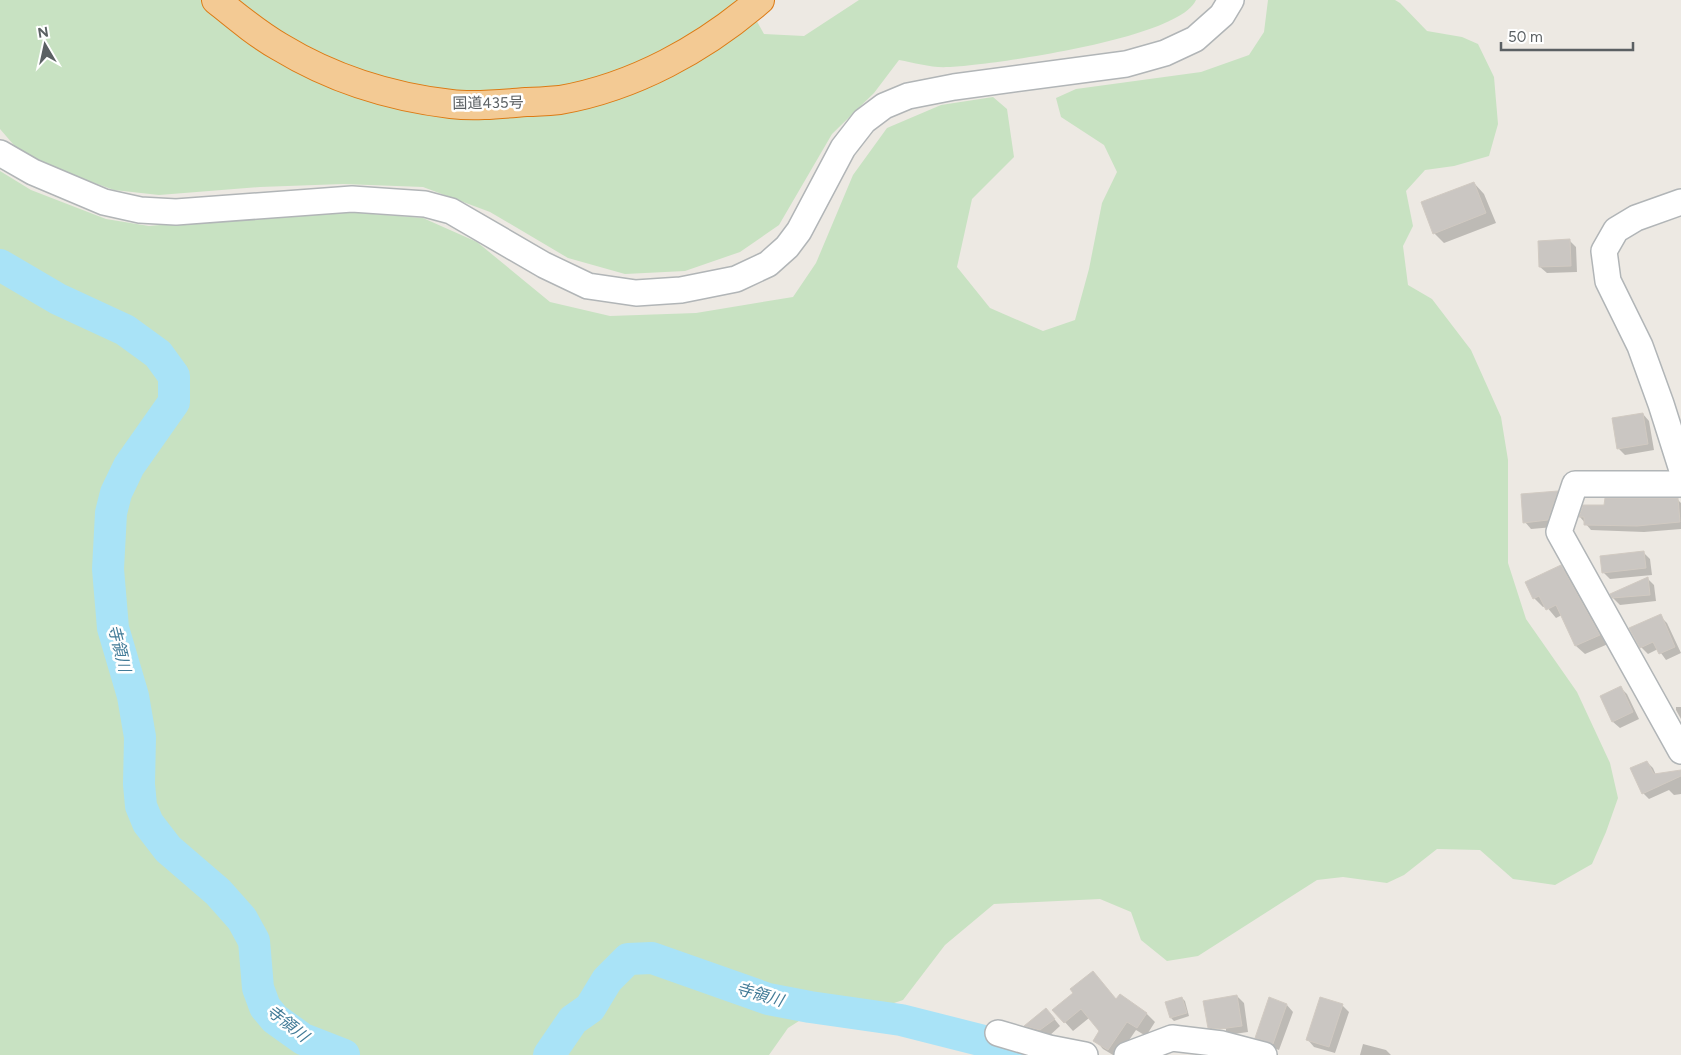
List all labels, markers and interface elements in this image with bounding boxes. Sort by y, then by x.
north arrow [20,20,70,70]
scale bar [1501,20,1634,52]
text: N [36,23,50,42]
text: 50 m [1508,28,1543,46]
street label: 国道435号 [452,93,524,113]
water label: 寺領川 [104,623,135,676]
water label: 寺領川 [734,979,787,1011]
water label: 寺領川 [263,1001,314,1047]

